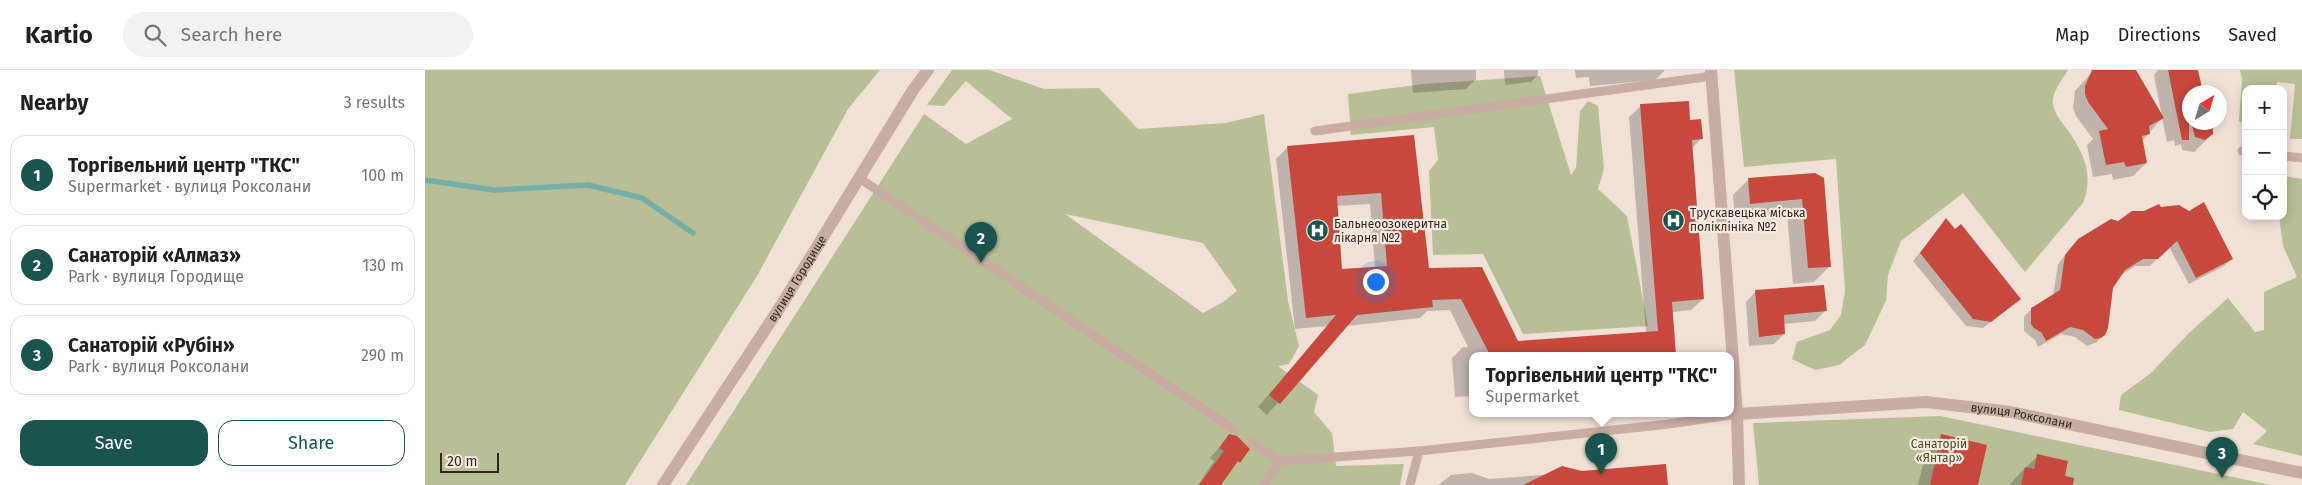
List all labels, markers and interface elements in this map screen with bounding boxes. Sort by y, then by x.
search box [123,12,473,57]
text: Kartio [25,21,93,49]
icon: search [141,21,169,49]
text: Search here [181,23,282,46]
text: Map [2055,24,2090,46]
text: Directions [2118,24,2200,46]
text: Saved [2228,24,2277,46]
north arrow [2182,85,2227,130]
map controls [2242,85,2287,220]
button: + [2242,85,2287,130]
text: Nearby [20,90,88,116]
text: 3 results [344,93,405,112]
button: − [2242,130,2287,175]
text: Торгівельний центр "ТКС" [68,154,300,177]
text: 1 [33,166,41,185]
text: 100 m [361,166,404,185]
button: locate [2242,175,2287,220]
text: Supermarket · вулиця Роксолани [68,177,311,196]
place label: Трускавецька міська поліклініка №2 [1690,206,1806,234]
hospital icon: Трускавецька міська поліклініка №2 [1662,208,1686,232]
place label: Бальнеоозокеритна лікарня №2 [1334,217,1447,245]
hospital icon: Бальнеоозокеритна лікарня №2 [1306,219,1330,243]
pin: 2 [965,222,997,263]
street label: вулиця Городище [765,233,829,325]
text: Санаторій «Алмаз» [68,244,241,267]
text: 2 [33,256,41,275]
text: 130 m [362,256,404,275]
text: Park · вулиця Городище [68,267,244,286]
your location [1363,269,1389,295]
text: Санаторій «Рубін» [68,334,235,357]
text: 3 [33,346,41,365]
text: 290 m [361,346,404,365]
popup [1469,352,1734,417]
text: Park · вулиця Роксолани [68,357,249,376]
text: Торгівельний центр "ТКС" [1486,364,1717,387]
text: Supermarket [1486,387,1579,406]
street label: вулиця Роксолани [1970,400,2074,432]
button: Save [20,420,208,466]
button: Share [218,420,405,466]
pin: 1 [1585,433,1617,474]
park label: Санаторій «Янтар» [1911,437,1967,465]
pin: 3 [2206,437,2238,478]
scale bar [440,450,499,473]
text: 20 m [447,453,477,470]

